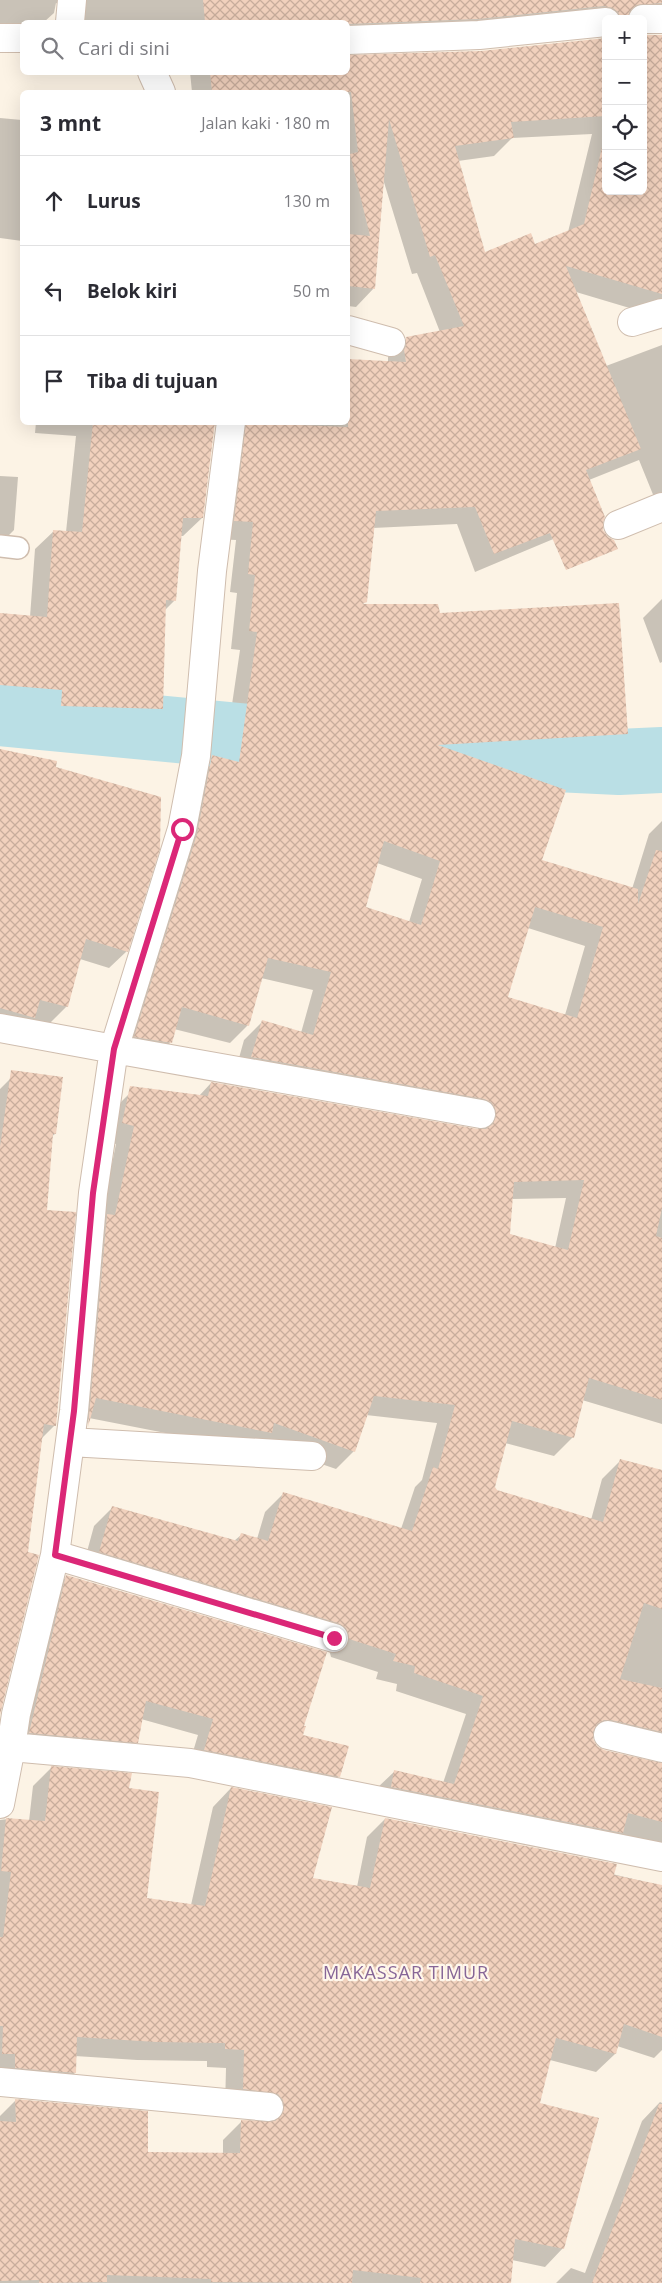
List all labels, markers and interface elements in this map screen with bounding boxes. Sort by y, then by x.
map controls [602,15,647,195]
button: + [602,15,647,60]
search box [20,20,350,75]
icon: search [38,34,66,62]
text: Cari di sini [78,35,170,61]
button: − [602,60,647,105]
button: locate [602,105,647,150]
text: 3 mnt [40,109,101,137]
text: Jalan kaki · 180 m [201,112,330,134]
button: layers [602,150,647,195]
icon: ahead [40,187,68,215]
text: Lurus [87,188,141,214]
text: 130 m [284,190,330,212]
icon: left [40,277,68,305]
text: Belok kiri [87,278,177,304]
text: 50 m [293,280,330,302]
icon: arrive [40,367,68,395]
text: Tiba di tujuan [87,368,218,394]
route start [171,818,194,841]
route end [323,1627,346,1650]
district label: MAKASSAR TIMUR [323,1960,489,1984]

